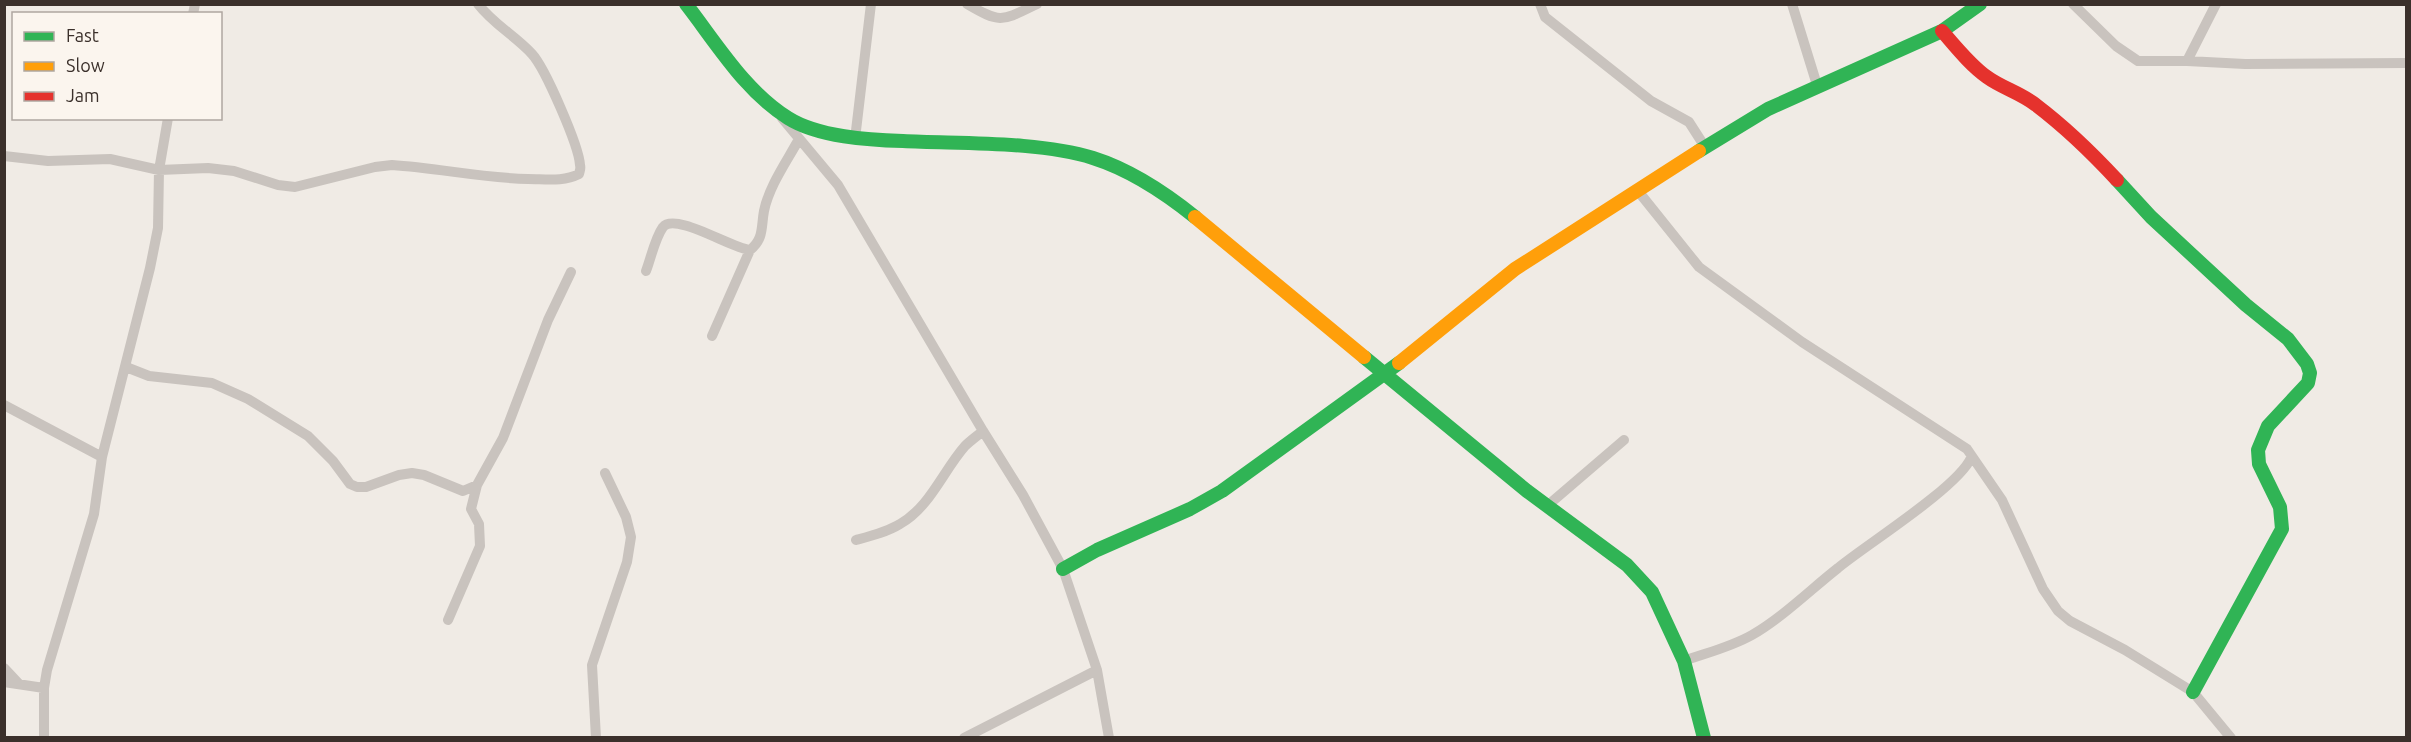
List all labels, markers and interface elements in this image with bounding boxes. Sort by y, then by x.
legend [12,12,222,120]
text: Fast [66,25,99,45]
text: Slow [66,55,105,75]
text: Jam [66,85,100,105]

